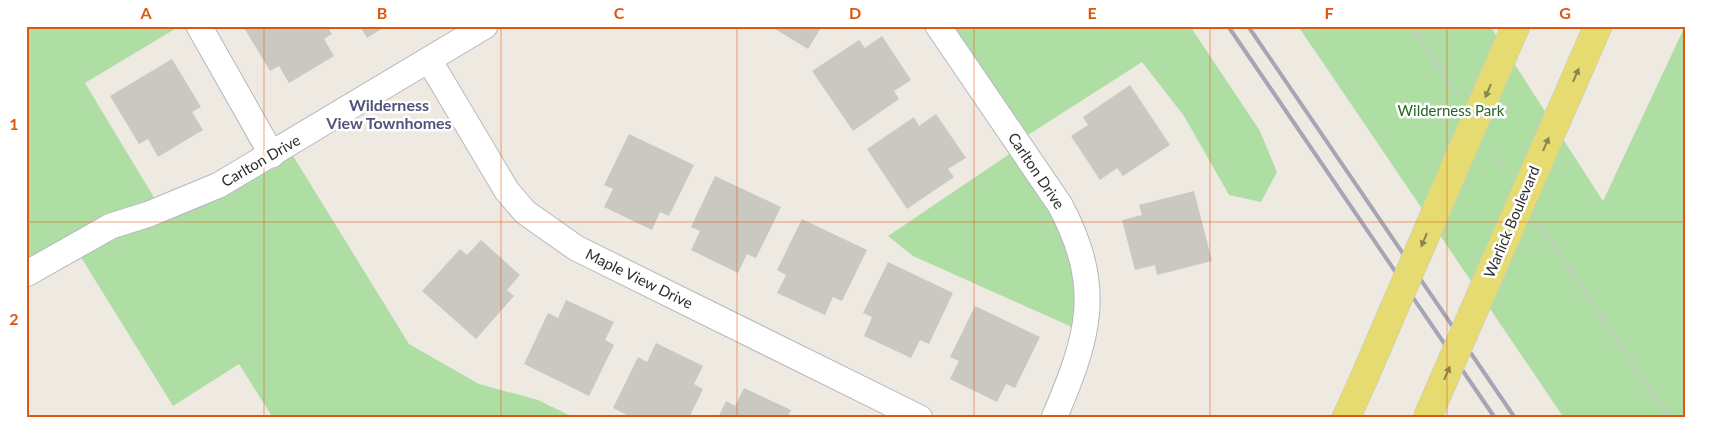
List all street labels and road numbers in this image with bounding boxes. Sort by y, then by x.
street label: Carlton Drive [1005,129,1069,212]
street label: Carlton Drive [218,130,303,190]
street label: Warlick Boulevard [1479,163,1543,280]
street label: Maple View Drive [583,244,696,312]

